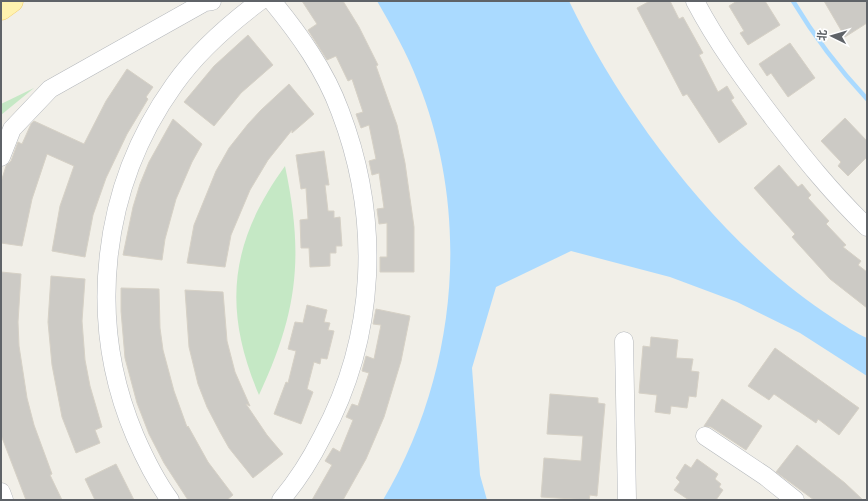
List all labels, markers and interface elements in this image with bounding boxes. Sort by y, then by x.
north arrow [812,16,852,56]
text: 北 [816,29,829,41]

